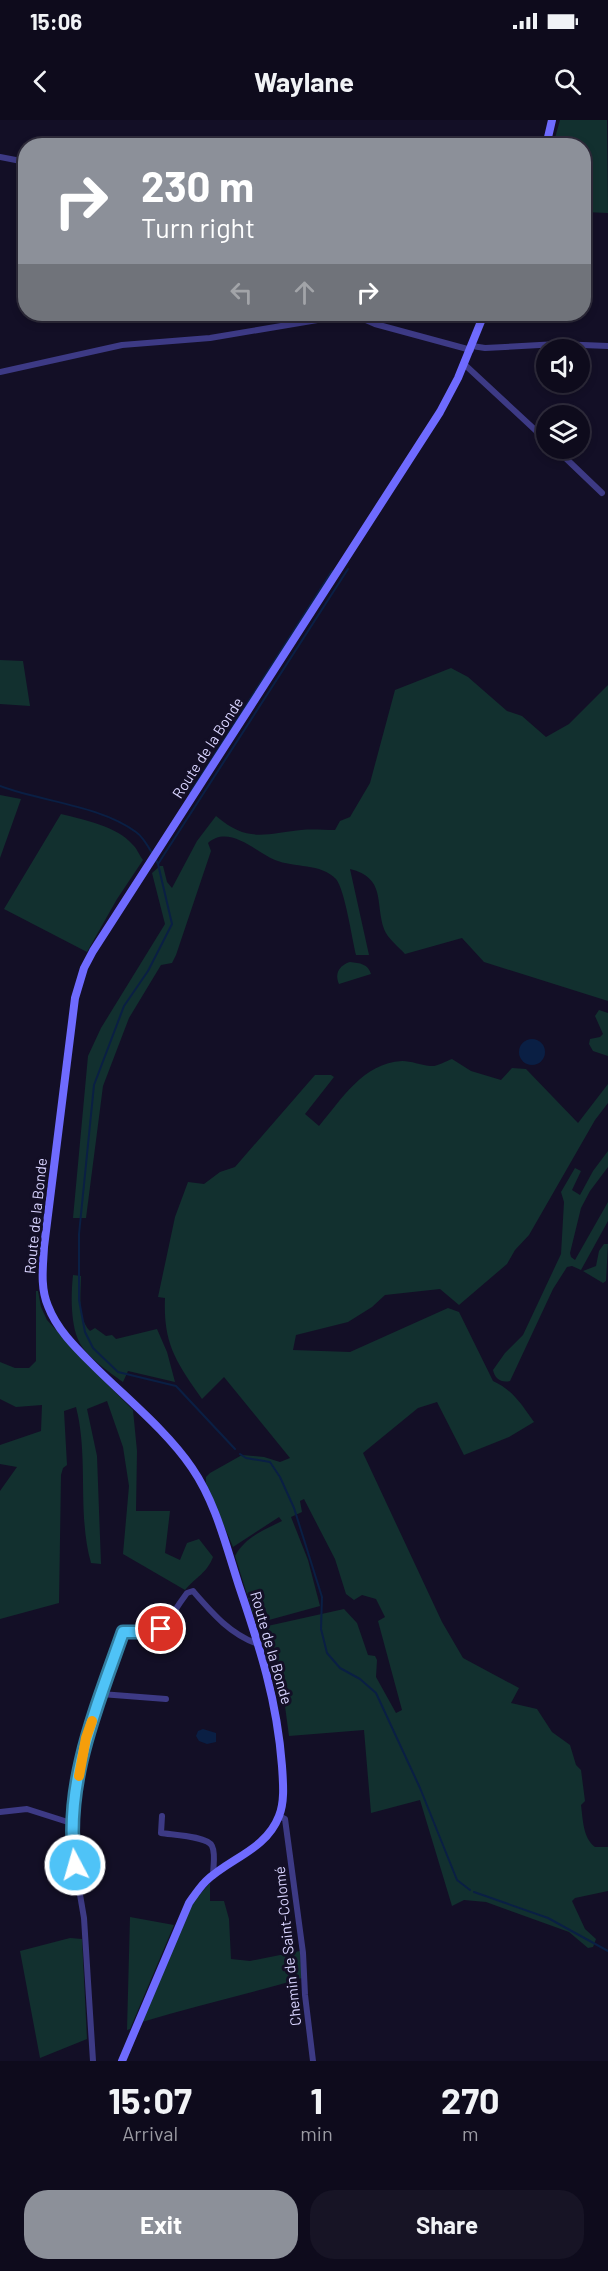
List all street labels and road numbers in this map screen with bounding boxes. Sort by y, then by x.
street label: Route de la Bonde [168,694,246,801]
street label: Route de la Bonde [20,1157,50,1275]
street label: Route de la Bonde [247,1589,297,1706]
street label: Chemin de Saint-Colomé [270,1865,304,2027]

